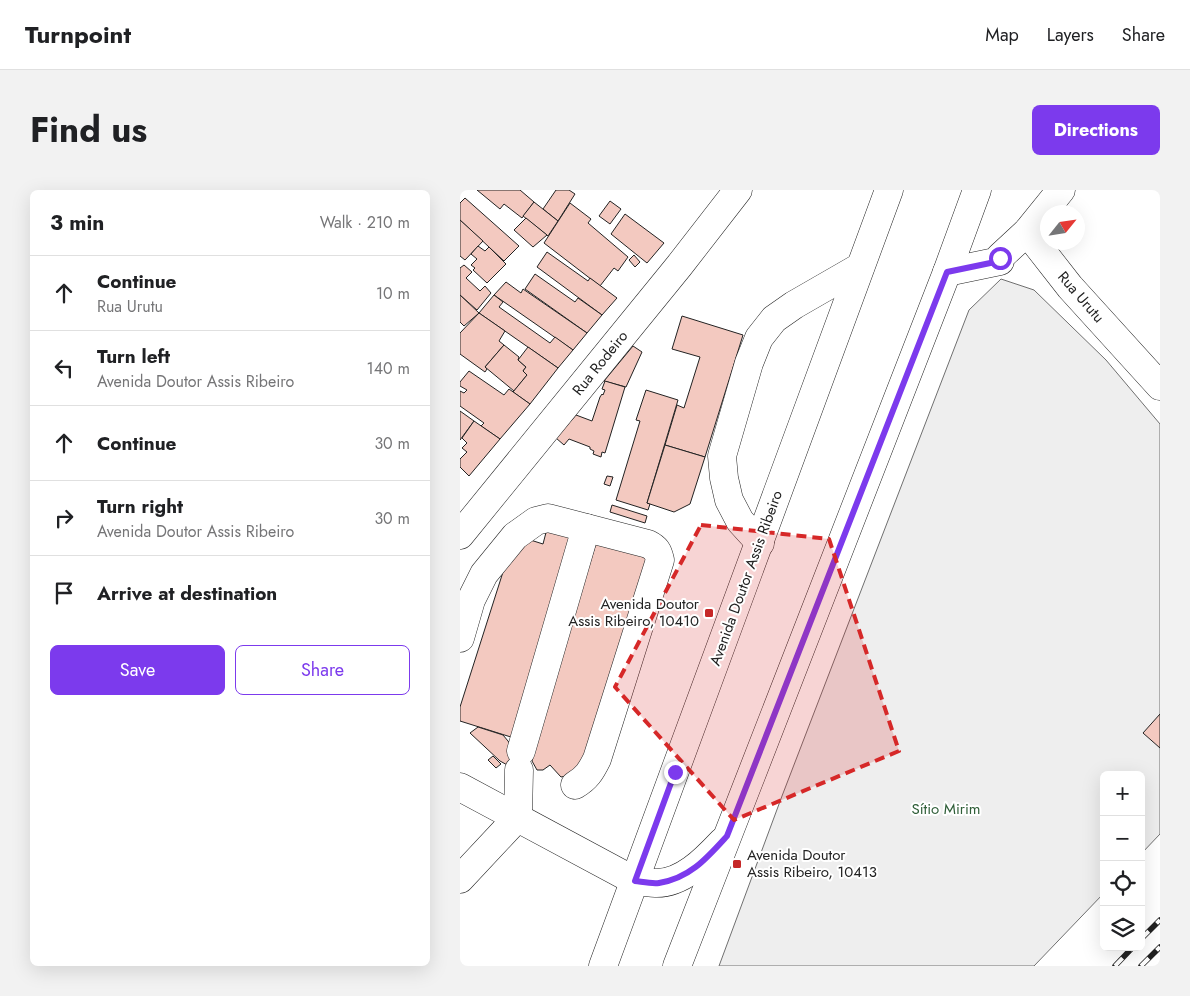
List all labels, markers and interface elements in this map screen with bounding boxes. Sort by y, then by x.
text: Turnpoint [25,17,131,52]
text: Map [985,22,1019,48]
text: Layers [1047,22,1094,48]
text: Share [1122,22,1165,48]
text: Find us [30,105,147,155]
button: Directions [1032,105,1160,155]
north arrow [1040,205,1085,250]
text: 3 min [50,208,104,238]
text: Walk · 210 m [320,211,410,234]
route start [989,247,1012,270]
street label: Rua Urutu [1052,266,1110,328]
text: Continue [97,268,176,295]
icon: ahead [50,279,78,307]
text: 10 m [376,282,410,305]
text: Rua Urutu [97,295,163,318]
street label: Rua Rodeiro [567,326,633,400]
text: Turn left [97,343,170,370]
icon: left [50,354,78,382]
text: 140 m [367,357,410,380]
text: Avenida Doutor Assis Ribeiro [97,370,294,393]
icon: ahead [50,429,78,457]
text: Continue [97,430,176,457]
text: 30 m [374,432,410,455]
street label: Avenida Doutor Assis Ribeiro [704,487,788,669]
text: Turn right [97,493,183,520]
icon: right [50,504,78,532]
text: 30 m [374,507,410,530]
text: Avenida Doutor Assis Ribeiro [97,520,294,543]
icon: arrive [50,579,78,607]
text: Arrive at destination [97,580,277,607]
place label: Avenida Doutor Assis Ribeiro, 10410 [568,593,700,632]
marker: Avenida Doutor Assis Ribeiro, 10410 [703,607,715,619]
button: Save [50,645,225,695]
button: Share [235,645,410,695]
route end [664,761,687,784]
map controls [1100,771,1145,951]
button: + [1100,771,1145,816]
park label: Sítio Mirim [911,798,981,820]
button: − [1100,816,1145,861]
place label: Avenida Doutor Assis Ribeiro, 10413 [747,844,877,883]
marker: Avenida Doutor Assis Ribeiro, 10413 [731,858,743,870]
button: locate [1100,861,1145,906]
button: layers [1100,906,1145,951]

